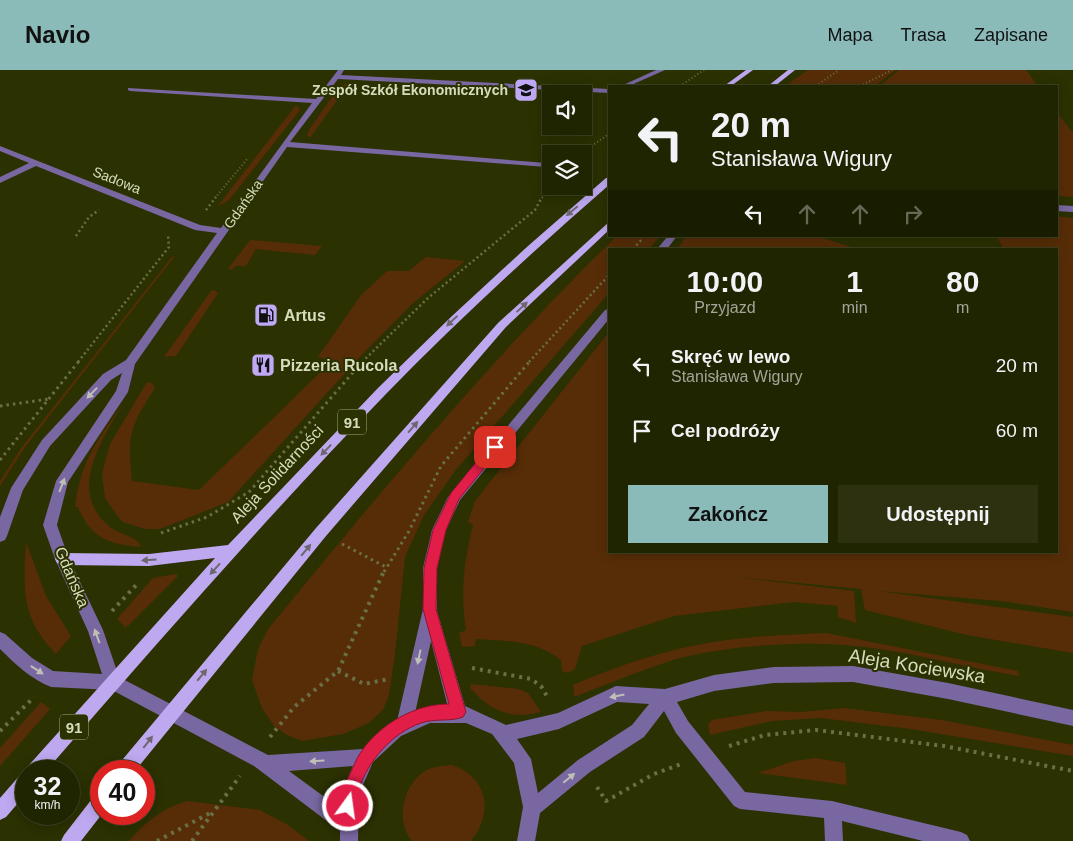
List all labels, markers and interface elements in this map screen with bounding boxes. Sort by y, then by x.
text: Navio [25,21,90,48]
text: Mapa [828,25,873,45]
text: Trasa [901,25,946,45]
text: Zapisane [974,25,1048,45]
school or university icon: Zespół Szkół Ekonomicznych [513,77,539,103]
place label: Zespół Szkół Ekonomicznych [312,82,508,98]
map controls [542,85,592,195]
button: sound [542,85,592,135]
icon: left [628,105,693,170]
text: 20 m [711,105,791,144]
button: layers [542,145,592,195]
text: Stanisława Wigury [711,146,892,171]
street label: Sadowa [91,163,144,197]
street label: Gdańska [220,176,266,232]
icon: left [740,200,768,228]
icon: ahead [793,200,821,228]
icon: ahead [846,200,874,228]
icon: right [899,200,927,228]
one-way arrow [565,206,578,217]
text: 10:00 [687,265,763,298]
text: 1 [846,265,863,298]
text: 80 [946,265,979,298]
text: Przyjazd [694,299,756,316]
text: min [842,299,868,316]
text: m [956,299,969,316]
one-way arrow [515,301,527,313]
fuel station icon: Artus [253,302,279,328]
place label: Artus [284,307,326,324]
one-way arrow [446,315,458,327]
text: Skręć w lewo [671,346,790,367]
restaurant icon: Pizzeria Rucola [250,352,276,378]
icon: left [628,352,656,380]
text: 20 m [996,355,1038,376]
place label: Pizzeria Rucola [280,357,397,374]
text: Stanisława Wigury [671,368,803,385]
one-way arrow [86,386,98,398]
road number: 91 [338,410,366,434]
icon: arrive [628,417,656,445]
text: Cel podróży [671,420,780,441]
text: 60 m [996,420,1038,441]
one-way arrow [407,421,418,434]
street label: Aleja Solidarności [227,422,327,526]
pin [474,426,516,468]
icon: arrive [481,433,509,461]
one-way arrow [320,443,332,455]
one-way arrow [59,477,66,492]
button: Zakończ [628,485,828,543]
button: Udostępnij [838,485,1038,543]
street label: Gdańska [52,544,92,610]
one-way arrow [300,544,312,556]
one-way arrow [141,556,157,564]
one-way arrow [209,562,221,574]
one-way arrow [93,628,101,643]
street label: Aleja Kociewska [847,645,987,687]
one-way arrow [415,649,423,664]
one-way arrow [31,665,44,675]
one-way arrow [196,669,208,681]
one-way arrow [609,692,625,700]
road number: 91 [60,714,88,740]
one-way arrow [142,736,153,749]
one-way arrow [309,757,325,765]
speed limit sign: 40 [90,760,155,825]
text: 32 [34,772,61,800]
one-way arrow [563,772,575,784]
position arrow [321,779,373,831]
text: km/h [34,798,61,812]

